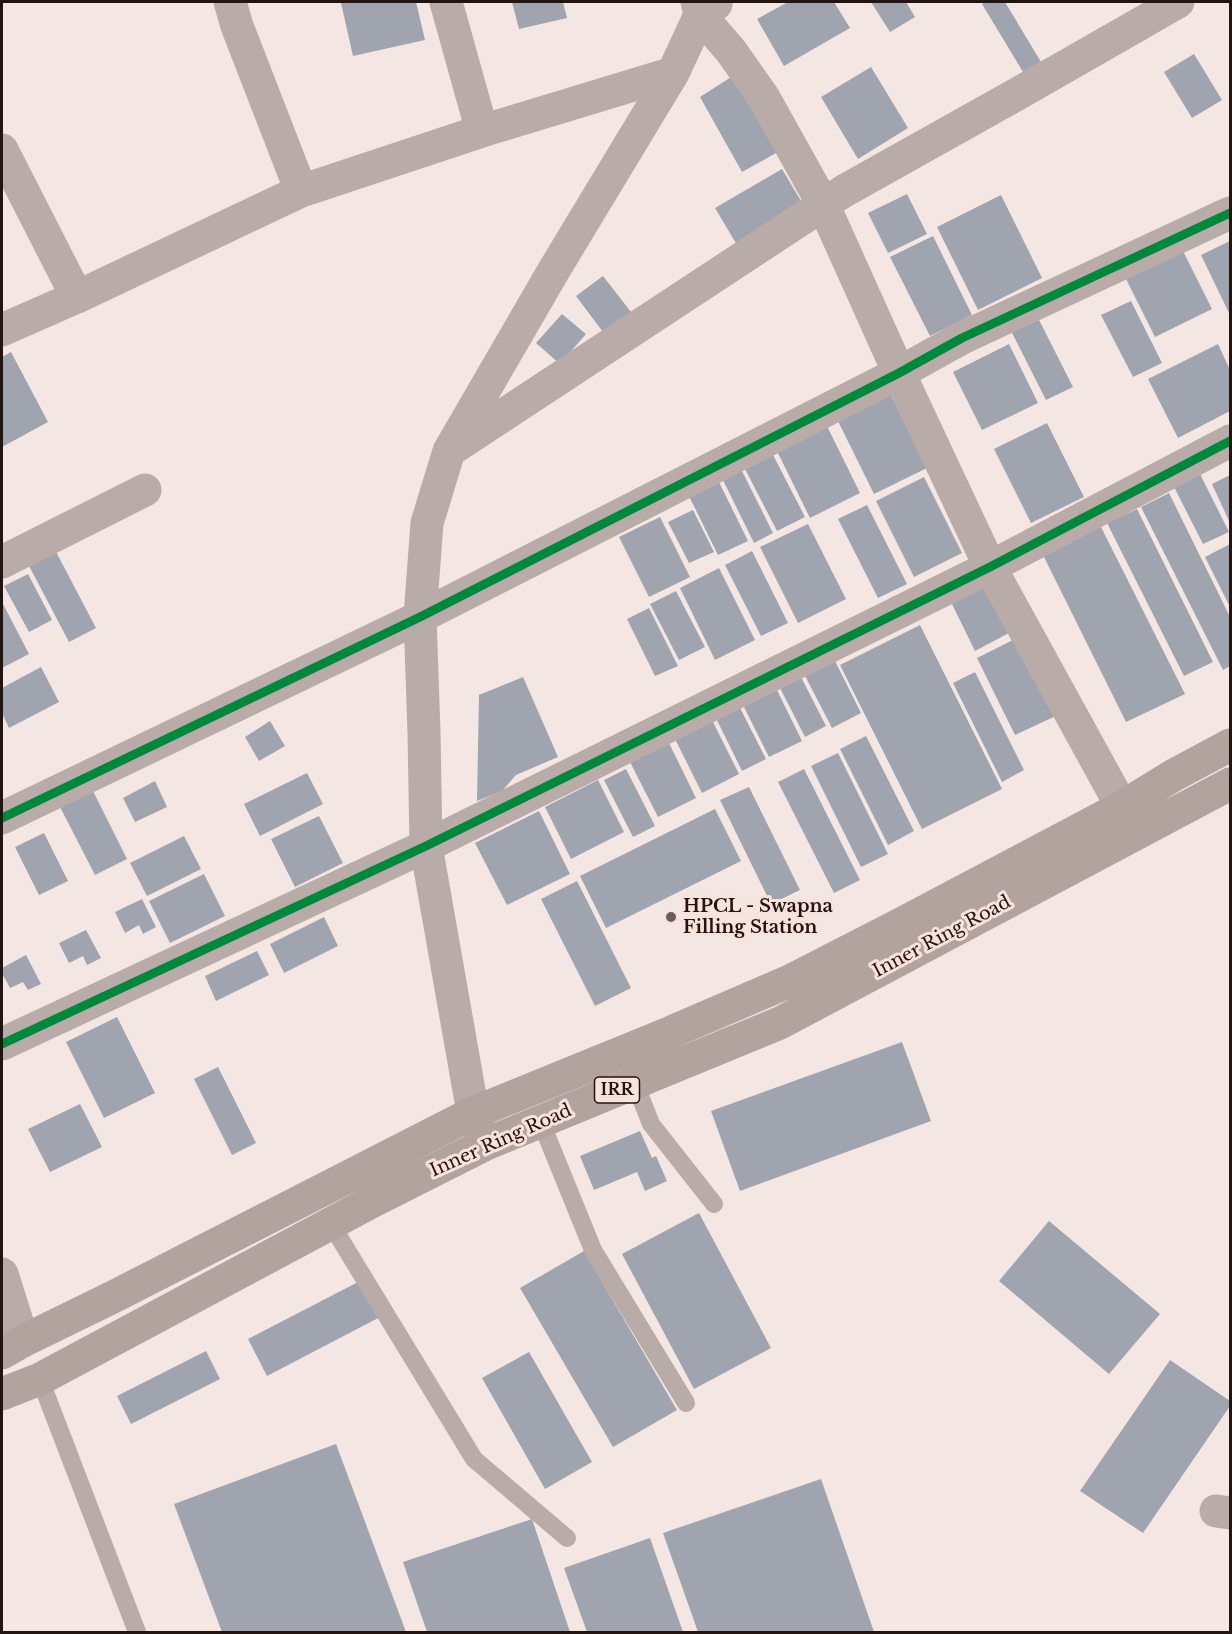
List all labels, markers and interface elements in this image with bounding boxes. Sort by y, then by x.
street label: Inner Ring Road [869,892,1015,982]
place label: HPCL - Swapna Filling Station [683,896,833,938]
marker: HPCL - Swapna Filling Station [664,910,678,924]
road number: IRR [594,1077,640,1103]
street label: Inner Ring Road [427,1100,575,1182]

